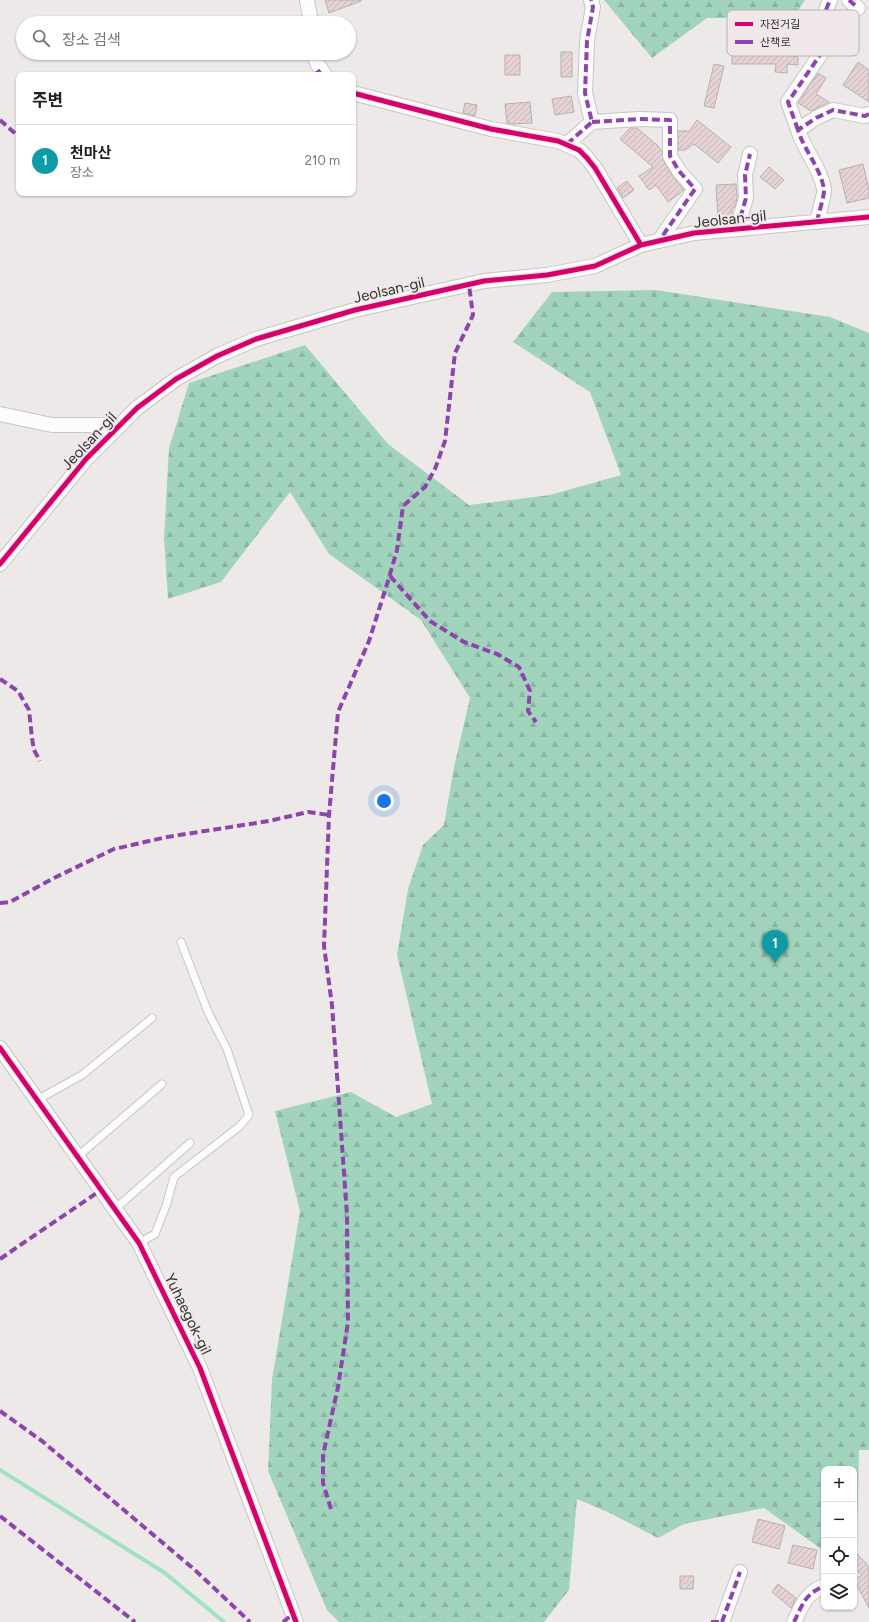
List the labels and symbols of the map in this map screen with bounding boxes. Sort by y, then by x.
legend [727,10,859,56]
text: 자전거길 [760,18,800,31]
text: 산책로 [760,36,790,49]
street label: Jeolsan-gil [693,206,767,232]
street label: Jeolsan-gil [352,273,426,307]
street label: Jeolsan-gil [58,408,120,474]
your location [374,791,394,811]
pin: 1 [762,930,788,963]
street label: Yuhaegok-gil [161,1271,215,1357]

